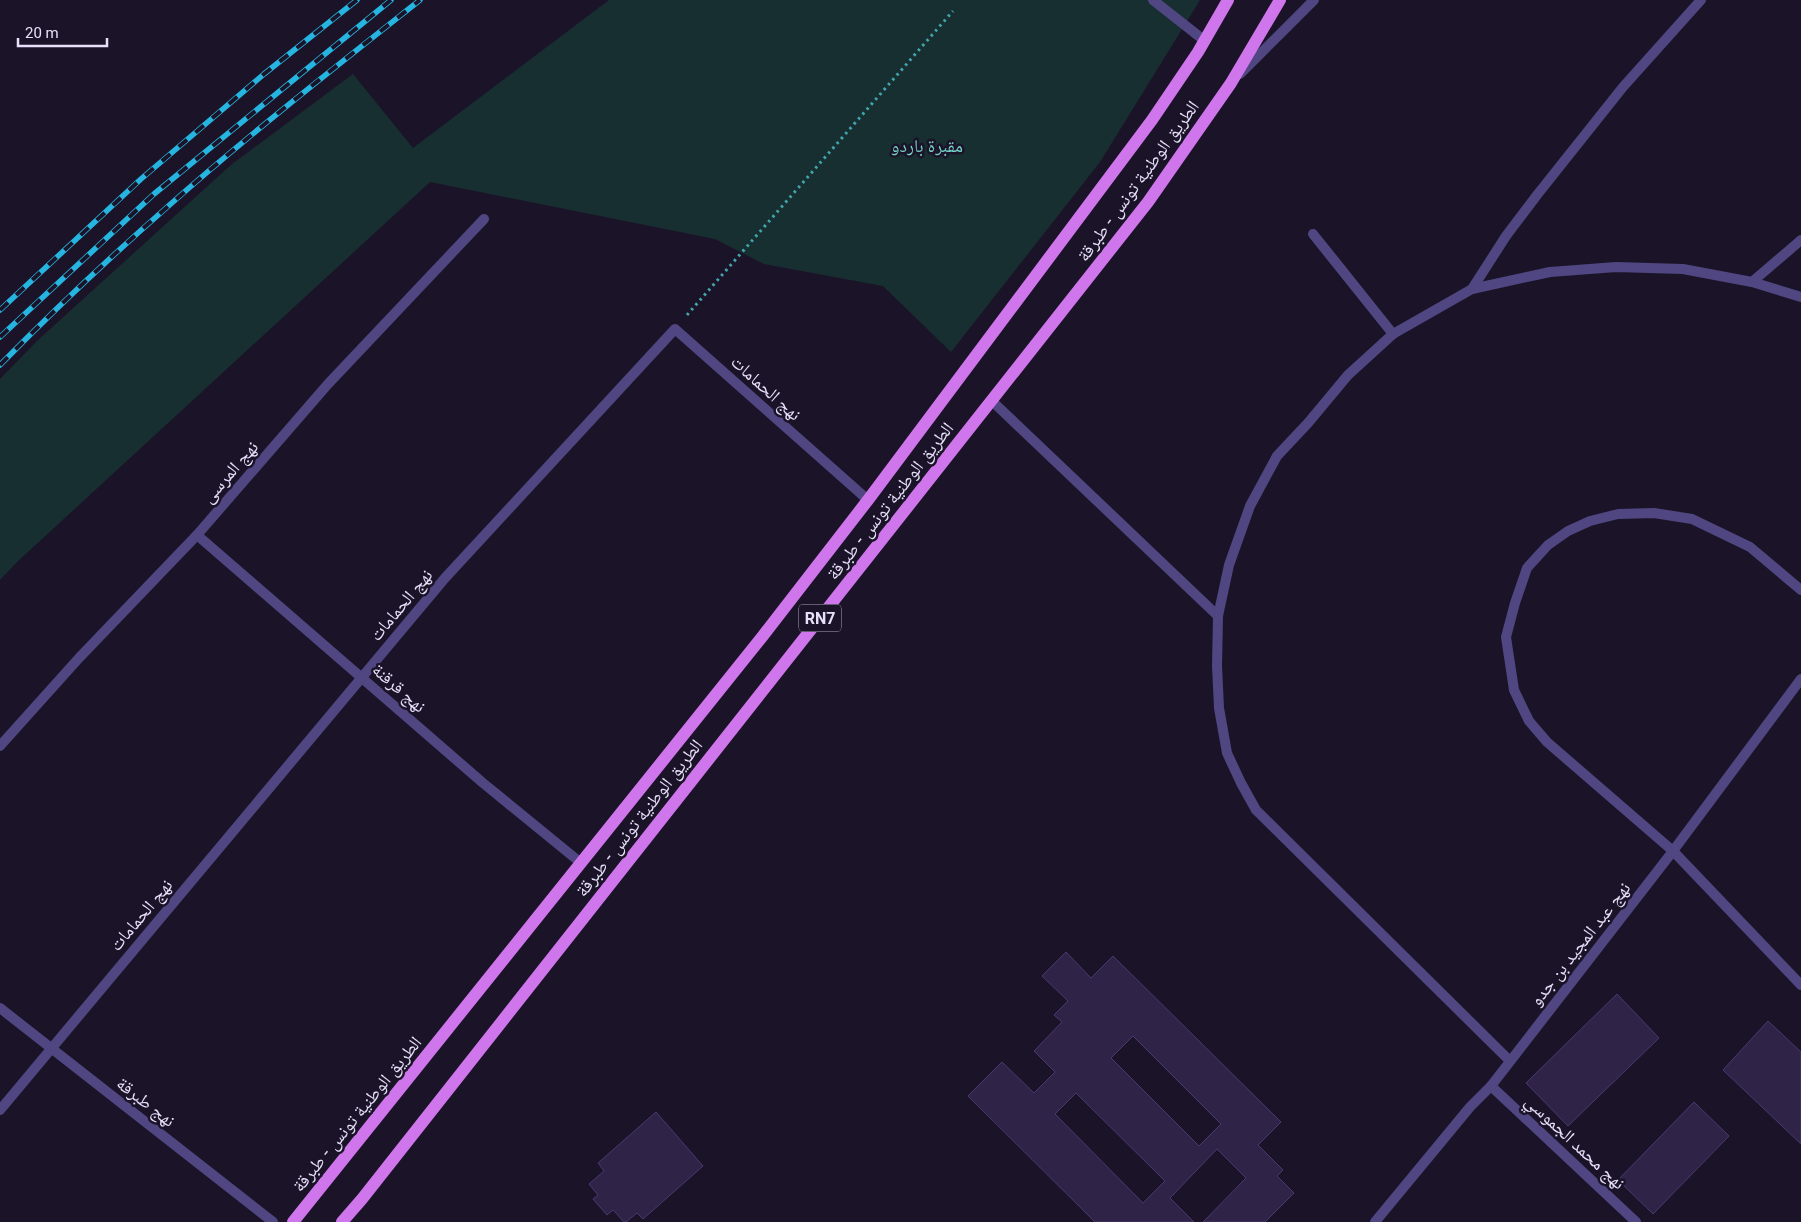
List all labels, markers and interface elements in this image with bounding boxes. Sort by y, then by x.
scale bar [18,15,106,47]
text: 20 m [25,24,59,42]
street label: الطريق الوطنية تونس - طبرقة [1072,96,1204,266]
park label: مقبرة باردو [891,135,963,157]
street label: نهج الحمامات [726,351,806,426]
street label: الطريق الوطنية تونس - طبرقة [822,418,958,584]
street label: نهج المرسى [197,436,264,508]
street label: نهج الحمامات [365,565,438,646]
road number: RN7 [799,604,841,632]
street label: نهج قرقنة [367,659,430,718]
street label: الطريق الوطنية تونس - طبرقة [571,735,707,901]
street label: نهج الحمامات [105,875,178,956]
street label: نهج عبد المجيد بن جدو [1525,878,1636,1011]
street label: الطريق الوطنية تونس - طبرقة [288,1032,426,1196]
street label: نهج طبرقة [112,1072,180,1133]
street label: نهج محمد الجموسي [1518,1090,1630,1197]

